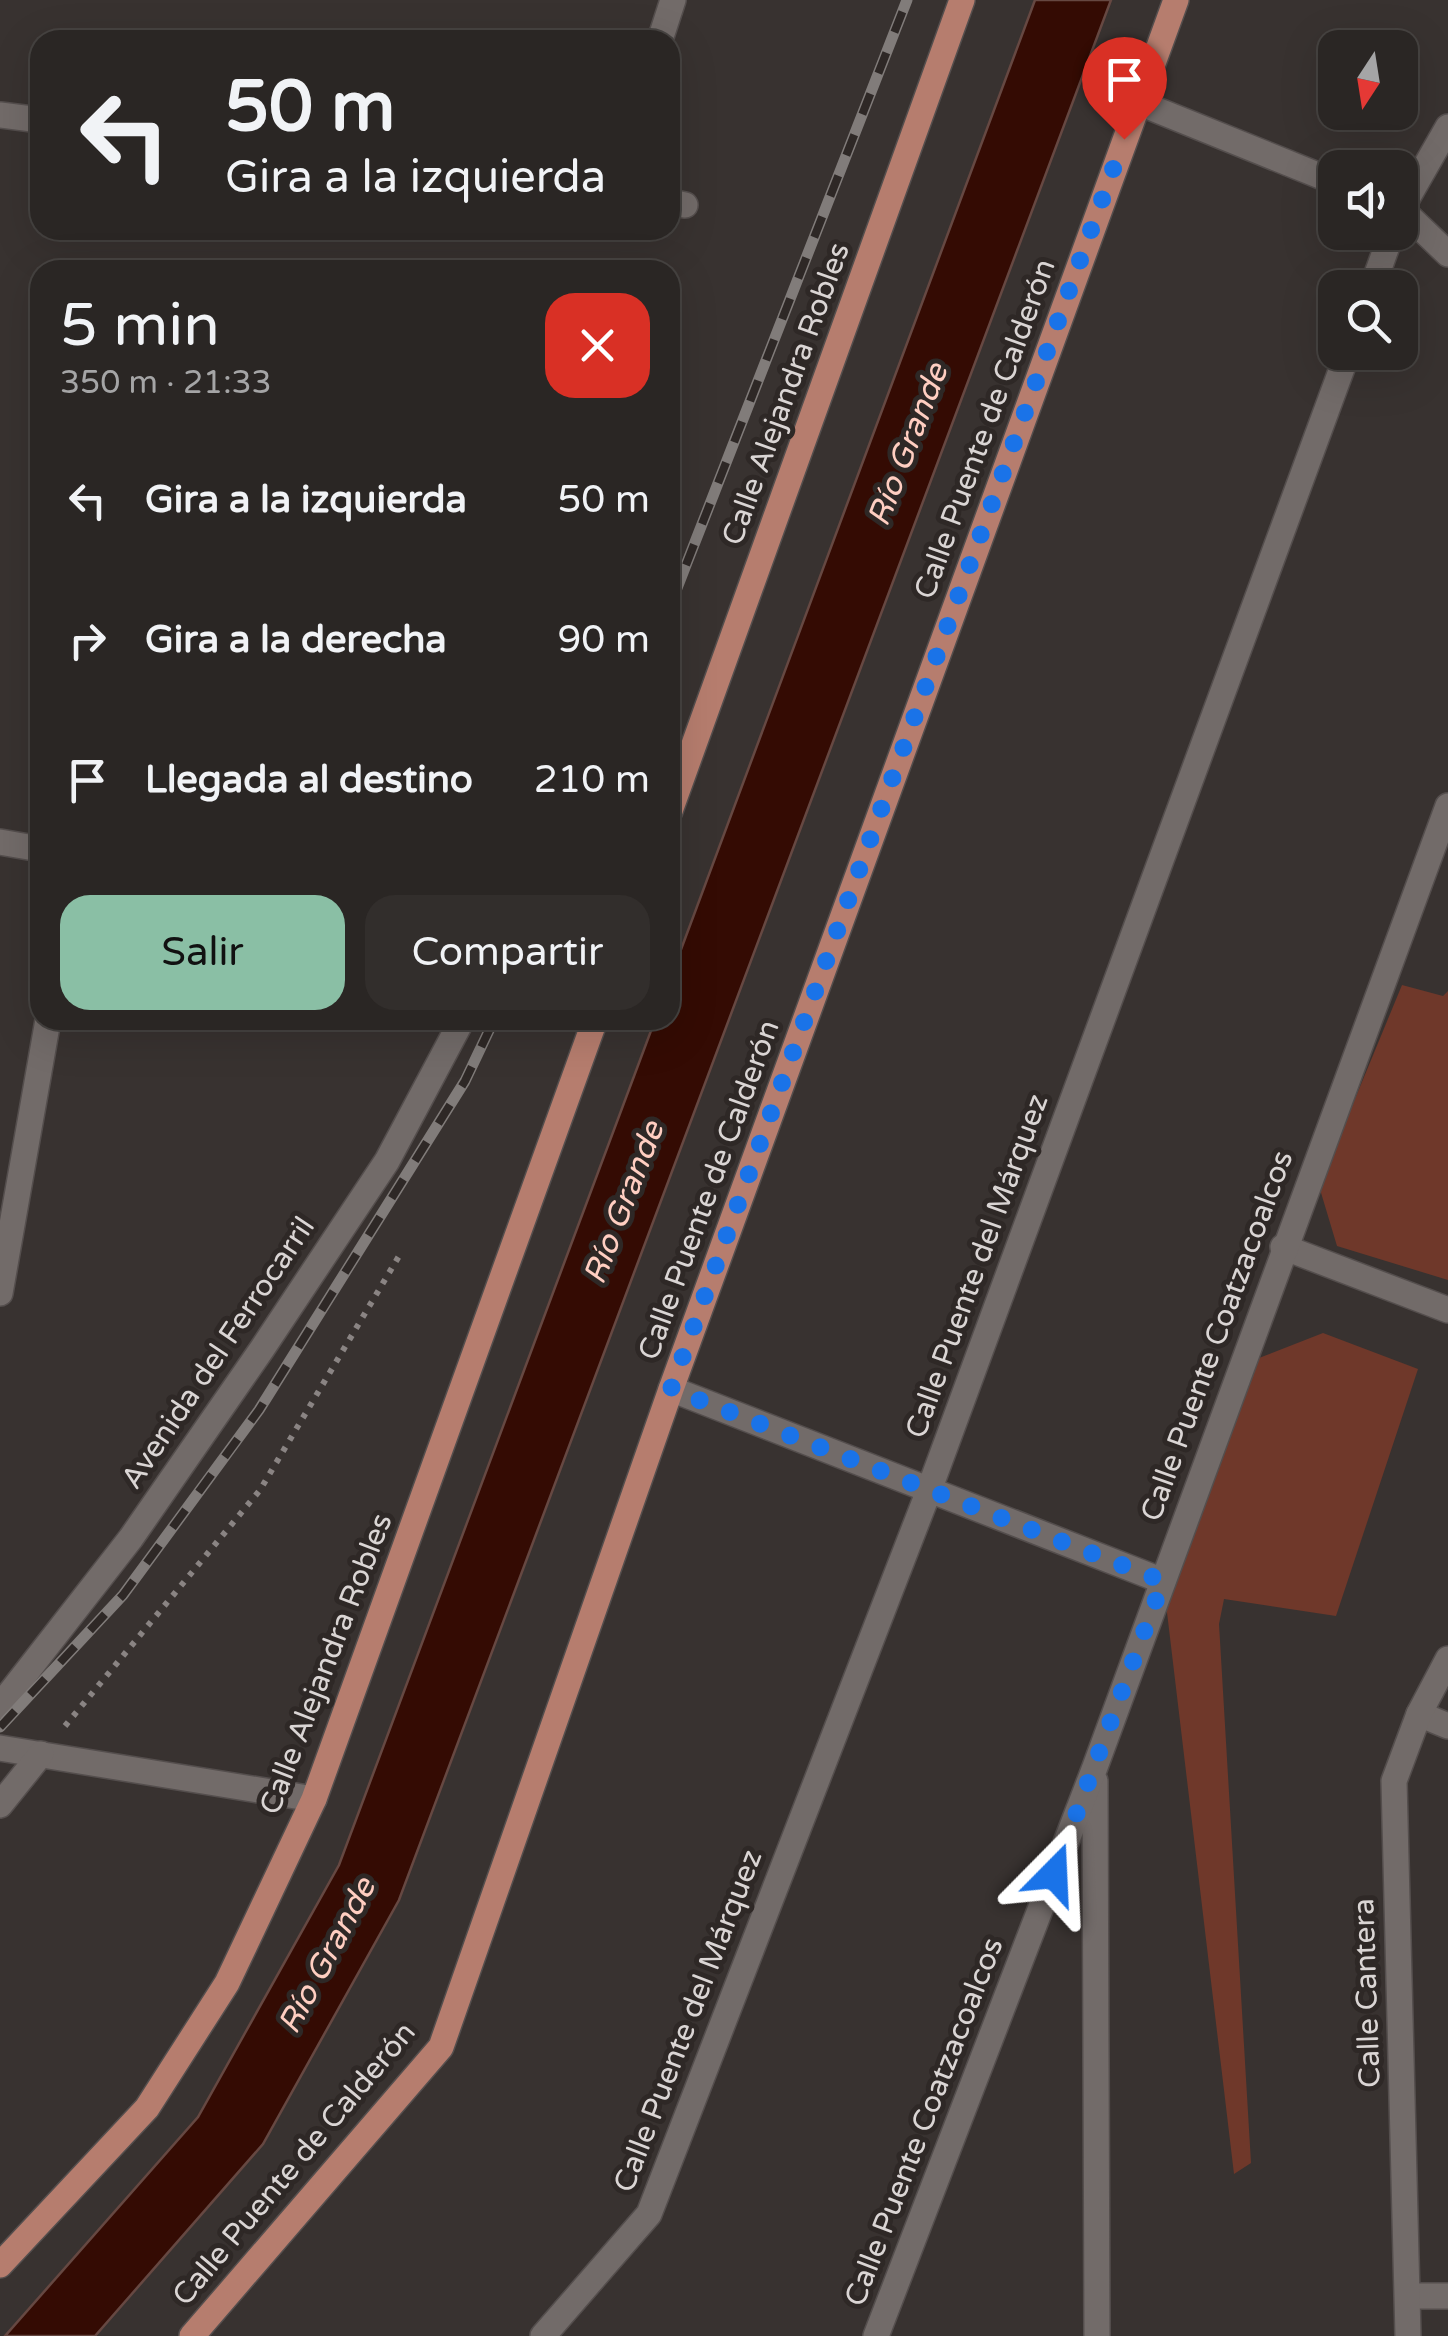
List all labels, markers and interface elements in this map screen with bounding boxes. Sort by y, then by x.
north arrow [1318,30,1418,130]
map controls [1318,30,1418,370]
pin [1082,37,1167,140]
icon: arrive [1097,52,1152,107]
text: 50 m [225,66,395,150]
icon: left [60,70,190,200]
button: sound [1318,150,1418,250]
text: Gira a la izquierda [225,151,606,205]
street label: Calle Alejandra Robles [714,238,858,550]
street label: Calle Puente de Calderón [906,254,1064,604]
button: search [1318,270,1418,370]
text: 5 min [60,290,220,362]
button: close [545,293,650,398]
water label: Río Grande [860,357,957,532]
text: 350 m · 21:33 [60,364,272,402]
icon: left [60,473,115,528]
text: Gira a la izquierda [145,477,467,523]
text: 50 m [558,477,650,523]
icon: right [60,613,115,668]
text: Gira a la derecha [145,617,447,663]
text: 90 m [558,617,650,663]
icon: arrive [60,753,115,808]
text: Llegada al destino [145,757,473,803]
text: 210 m [534,757,650,803]
button: Salir [60,895,345,1010]
button: Compartir [365,895,650,1010]
street label: Calle Puente de Calderón [630,1015,788,1365]
street label: Calle Puente del Márquez [897,1089,1057,1443]
water label: Río Grande [576,1115,673,1290]
street label: Calle Puente Coatzacoalcos [1133,1146,1301,1526]
street label: Avenida del Ferrocarril [113,1210,323,1496]
street label: Calle Alejandra Robles [252,1508,400,1820]
position arrow [1002,1822,1106,1926]
street label: Calle Puente del Márquez [606,1845,770,2197]
water label: Río Grande [270,1870,385,2040]
street label: Calle Cantera [1345,1898,1389,2088]
street label: Calle Puente Coatzacoalcos [837,1932,1011,2312]
street label: Calle Puente de Calderón [164,2015,424,2313]

